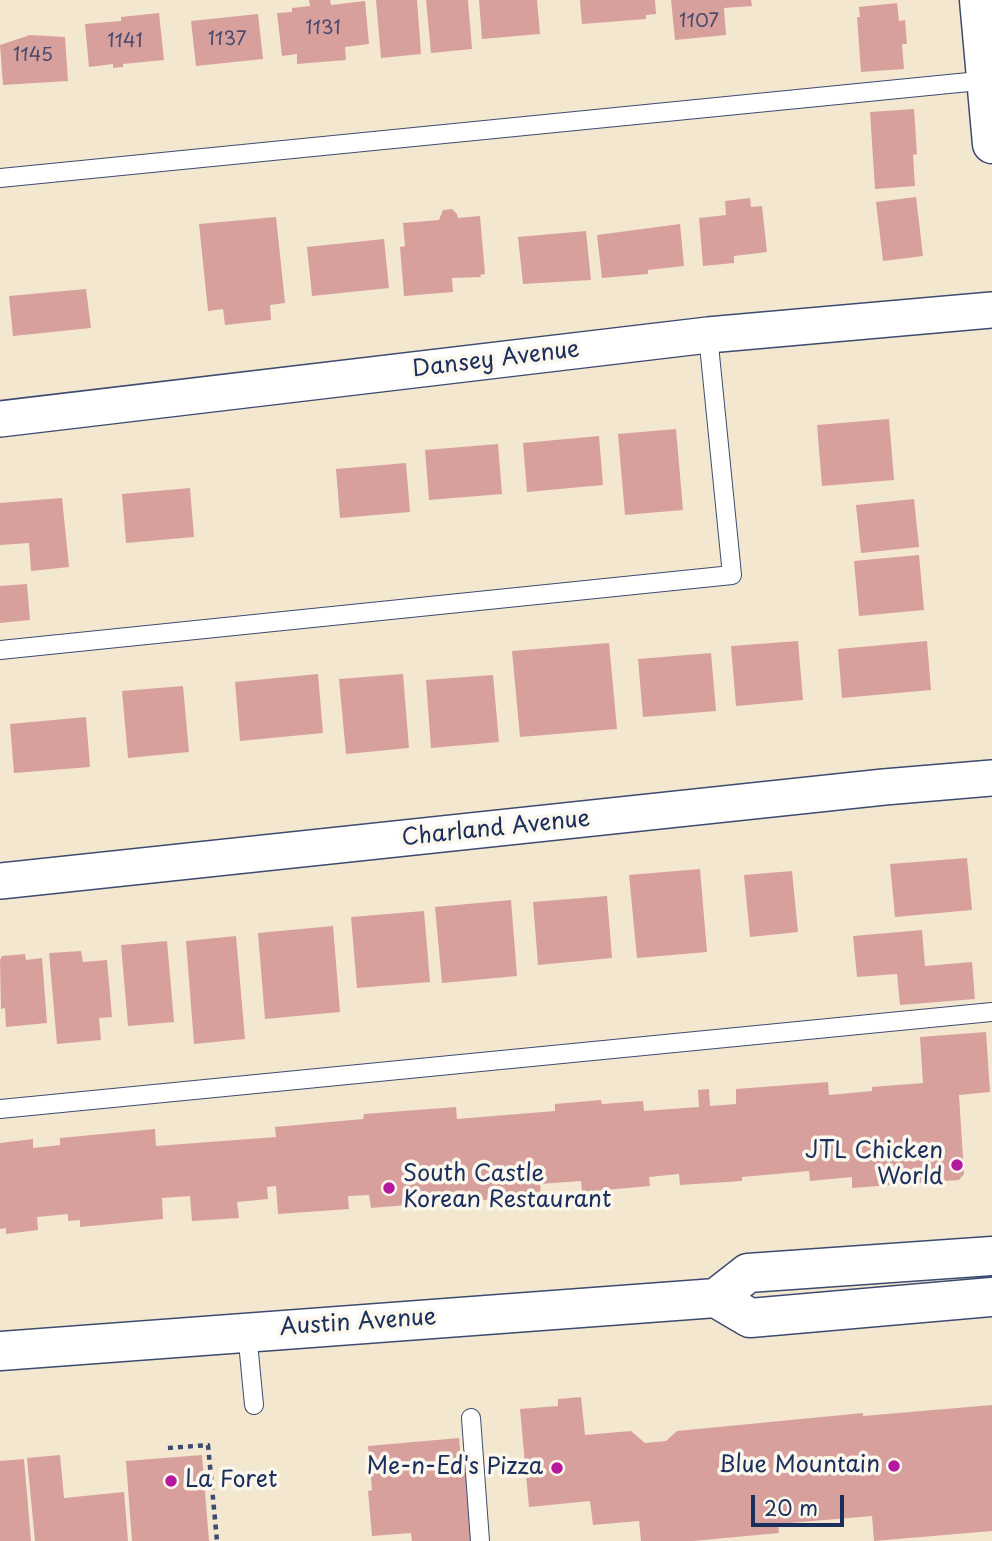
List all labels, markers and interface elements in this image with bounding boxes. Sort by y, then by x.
house number: 1107 [679,11,719,33]
house number: 1131 [305,18,341,40]
house number: 1137 [208,29,246,51]
house number: 1141 [107,31,143,53]
house number: 1145 [13,45,53,67]
street label: Dansey Avenue [411,336,581,384]
street label: Charland Avenue [400,805,592,853]
place label: JTL Chicken World [805,1138,943,1192]
marker: JTL Chicken World [949,1157,965,1173]
place label: South Castle Korean Restaurant [403,1161,611,1215]
marker: South Castle Korean Restaurant [381,1180,397,1196]
street label: Austin Avenue [279,1304,437,1342]
place label: Blue Mountain [718,1452,880,1480]
place label: Me-n-Ed's Pizza [366,1454,543,1482]
marker: Blue Mountain [886,1458,902,1474]
marker: Me-n-Ed's Pizza [549,1460,565,1476]
place label: La Foret [185,1467,277,1495]
marker: La Foret [163,1473,179,1489]
scale bar [754,1482,847,1526]
text: 20 m [764,1491,818,1523]

